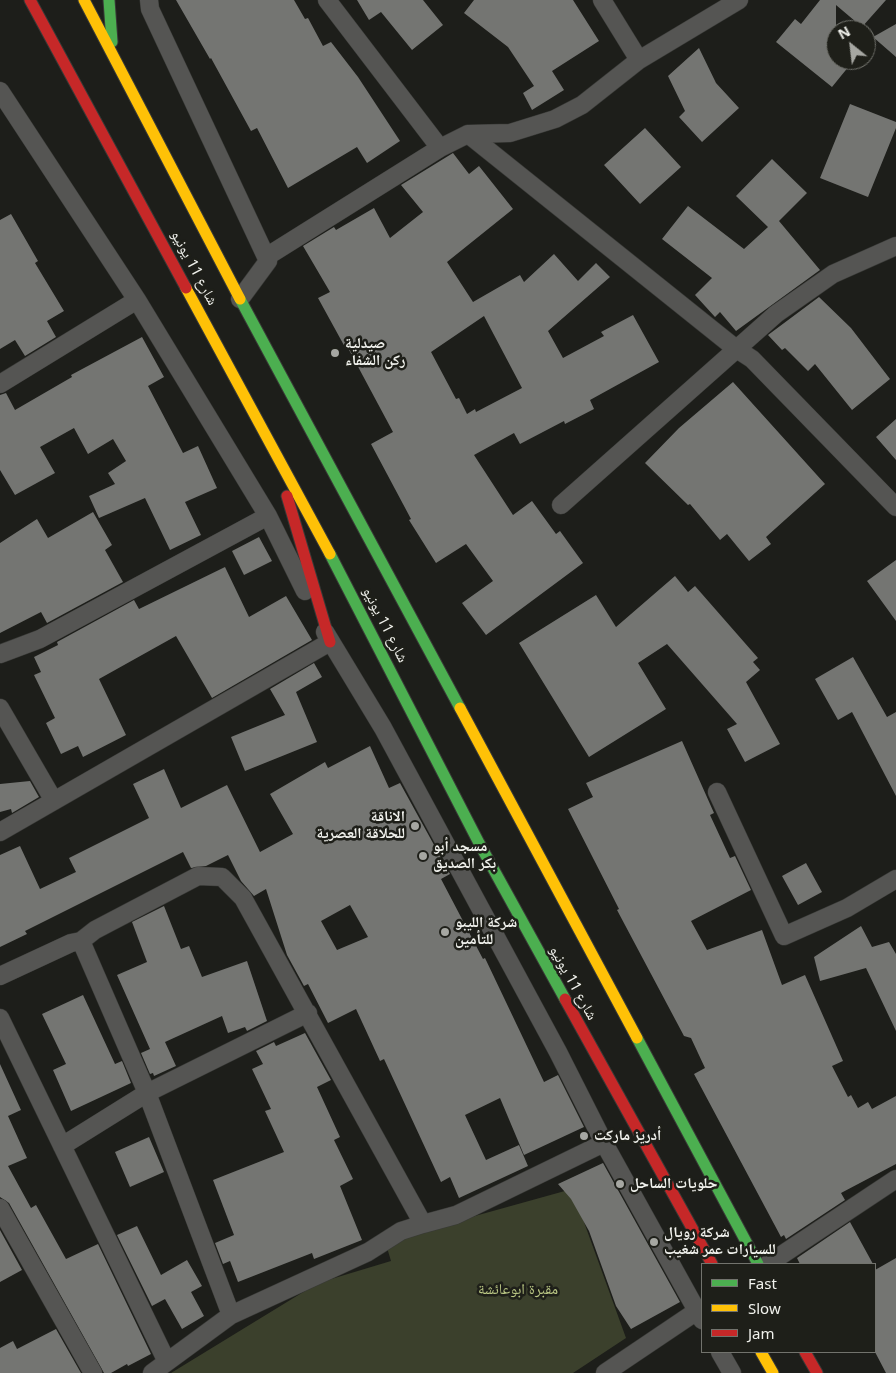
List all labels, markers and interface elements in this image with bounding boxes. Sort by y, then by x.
north arrow [826,20,876,70]
text: N [834,21,854,43]
street label: شارع 11 يونيو [167,227,221,309]
place label: صيدلية ركن الشفاء [345,335,405,370]
marker: صيدلية ركن الشفاء [329,347,341,359]
street label: شارع 11 يونيو [358,584,412,666]
place label: الاناقة للحلاقة العصرية [316,808,405,843]
marker: الاناقة للحلاقة العصرية [409,820,421,832]
place label: مسجد أبو بكر الصديق [433,838,496,873]
marker: مسجد أبو بكر الصديق [417,850,429,862]
place label: شركة الليبو للتأمين [455,914,517,949]
marker: شركة الليبو للتأمين [439,926,451,938]
street label: شارع 11 يونيو [545,943,601,1023]
place label: أدريز ماركت [594,1127,661,1145]
marker: أدريز ماركت [578,1130,590,1142]
place label: حلويات الساحل [630,1175,717,1193]
marker: حلويات الساحل [614,1178,626,1190]
place label: شركة رويال للسيارات عمر شغيب [664,1224,776,1259]
marker: شركة رويال للسيارات عمر شغيب [648,1236,660,1248]
legend [701,1263,876,1353]
text: Fast [748,1273,777,1293]
park label: مقبرة ابوعائشة [478,1281,558,1299]
text: Slow [748,1298,781,1318]
text: Jam [748,1323,775,1343]

